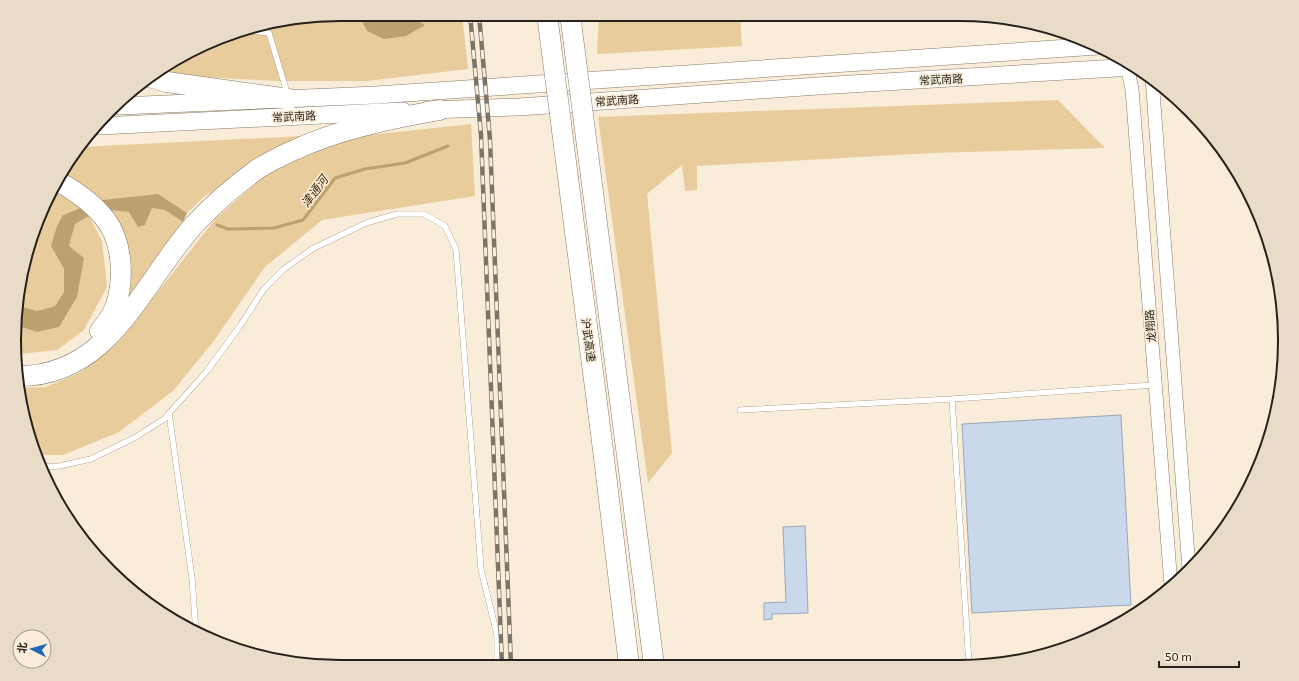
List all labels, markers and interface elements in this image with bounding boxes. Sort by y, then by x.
street label: 常武南路 [919,71,963,87]
street label: 常武南路 [595,92,639,108]
street label: 常武南路 [272,108,316,124]
water label: 津通河 [298,171,332,210]
street label: 龙翔路 [1142,309,1158,343]
street label: 沪武高速 [580,317,598,363]
north arrow [12,629,52,669]
text: 北 [15,642,29,654]
scale bar [1159,643,1239,669]
text: 50 m [1165,649,1192,663]

